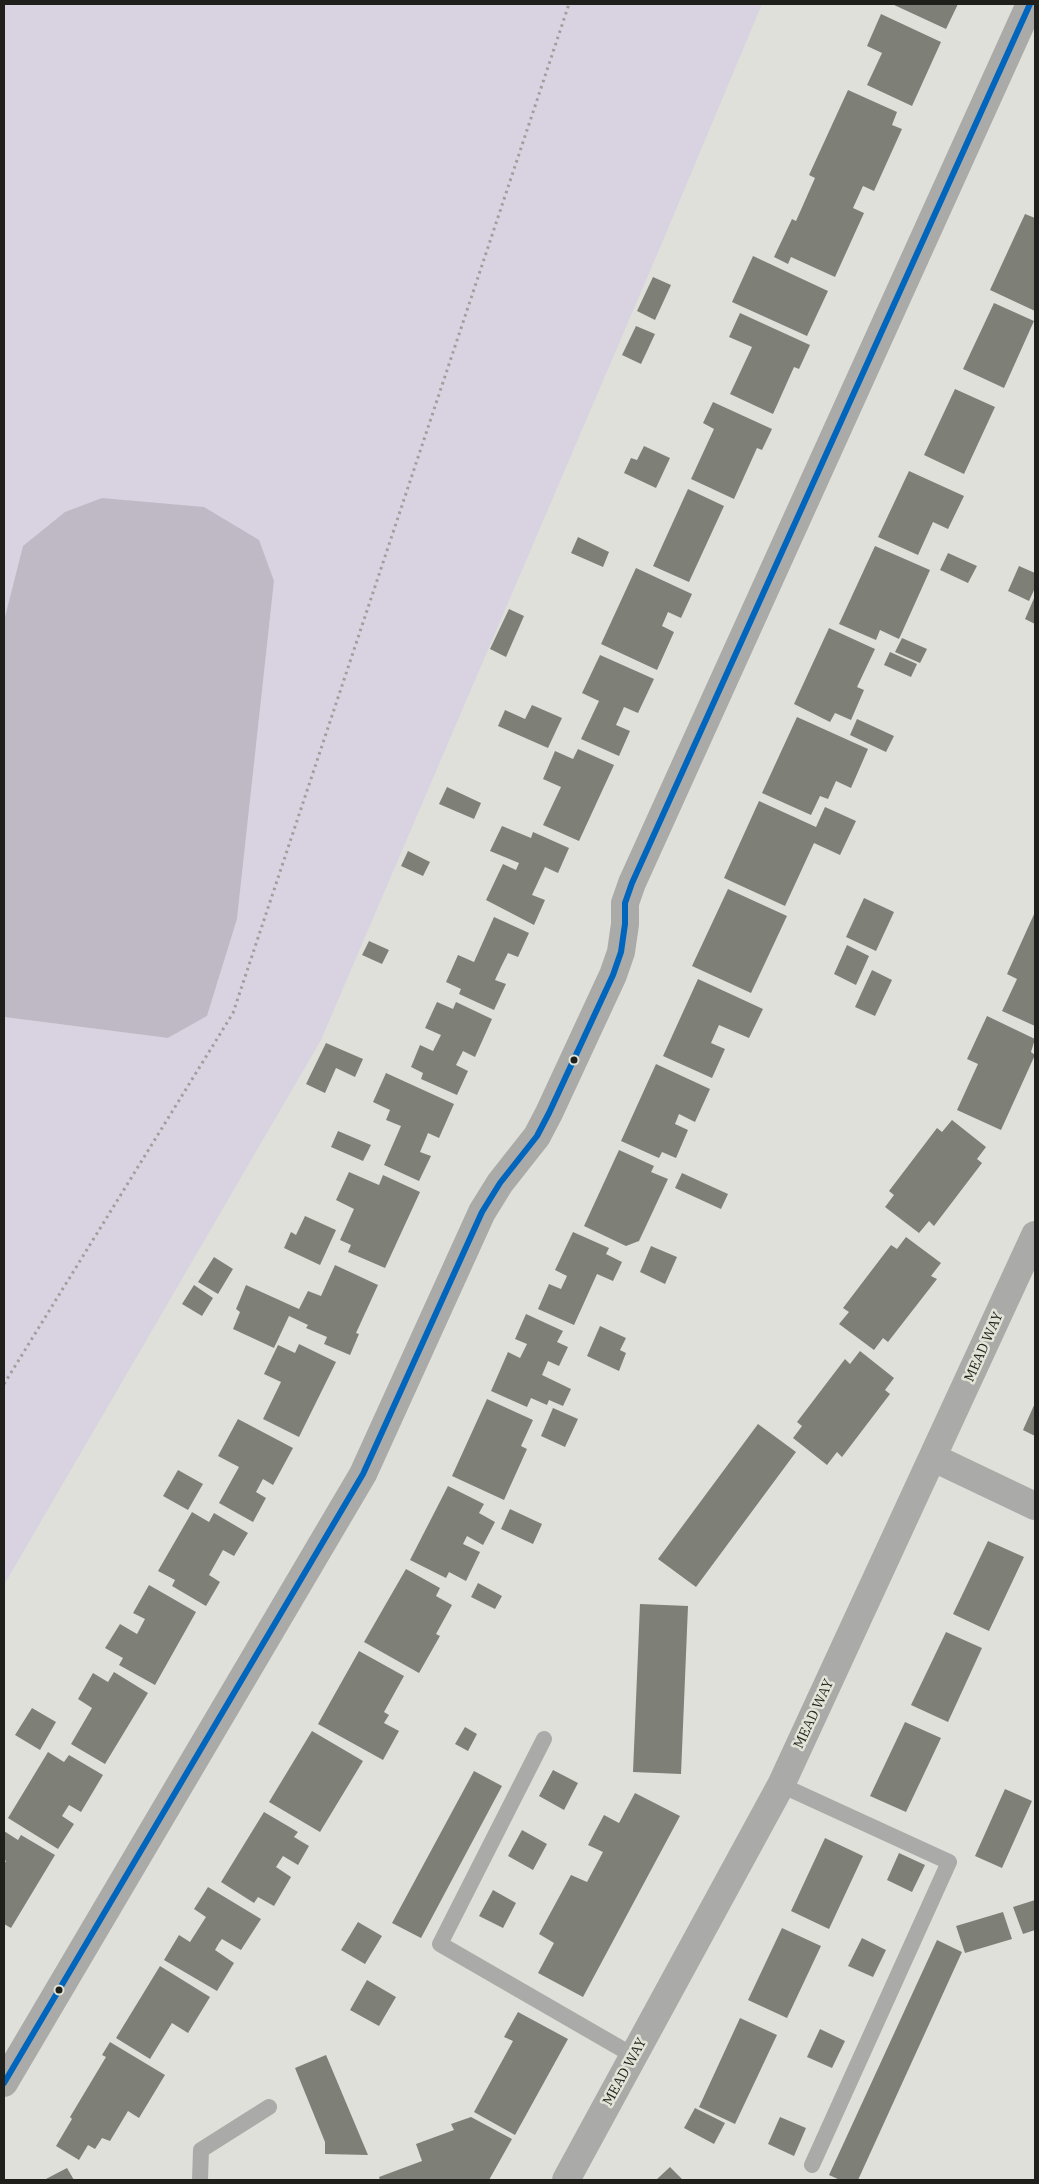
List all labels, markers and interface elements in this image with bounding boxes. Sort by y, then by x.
unlabelled marker [569,1055,579,1065]
street label: MEAD WAY [961,1309,1007,1385]
street label: MEAD WAY [791,1677,837,1751]
unlabelled marker [54,1985,64,1995]
street label: MEAD WAY [600,2035,650,2109]

